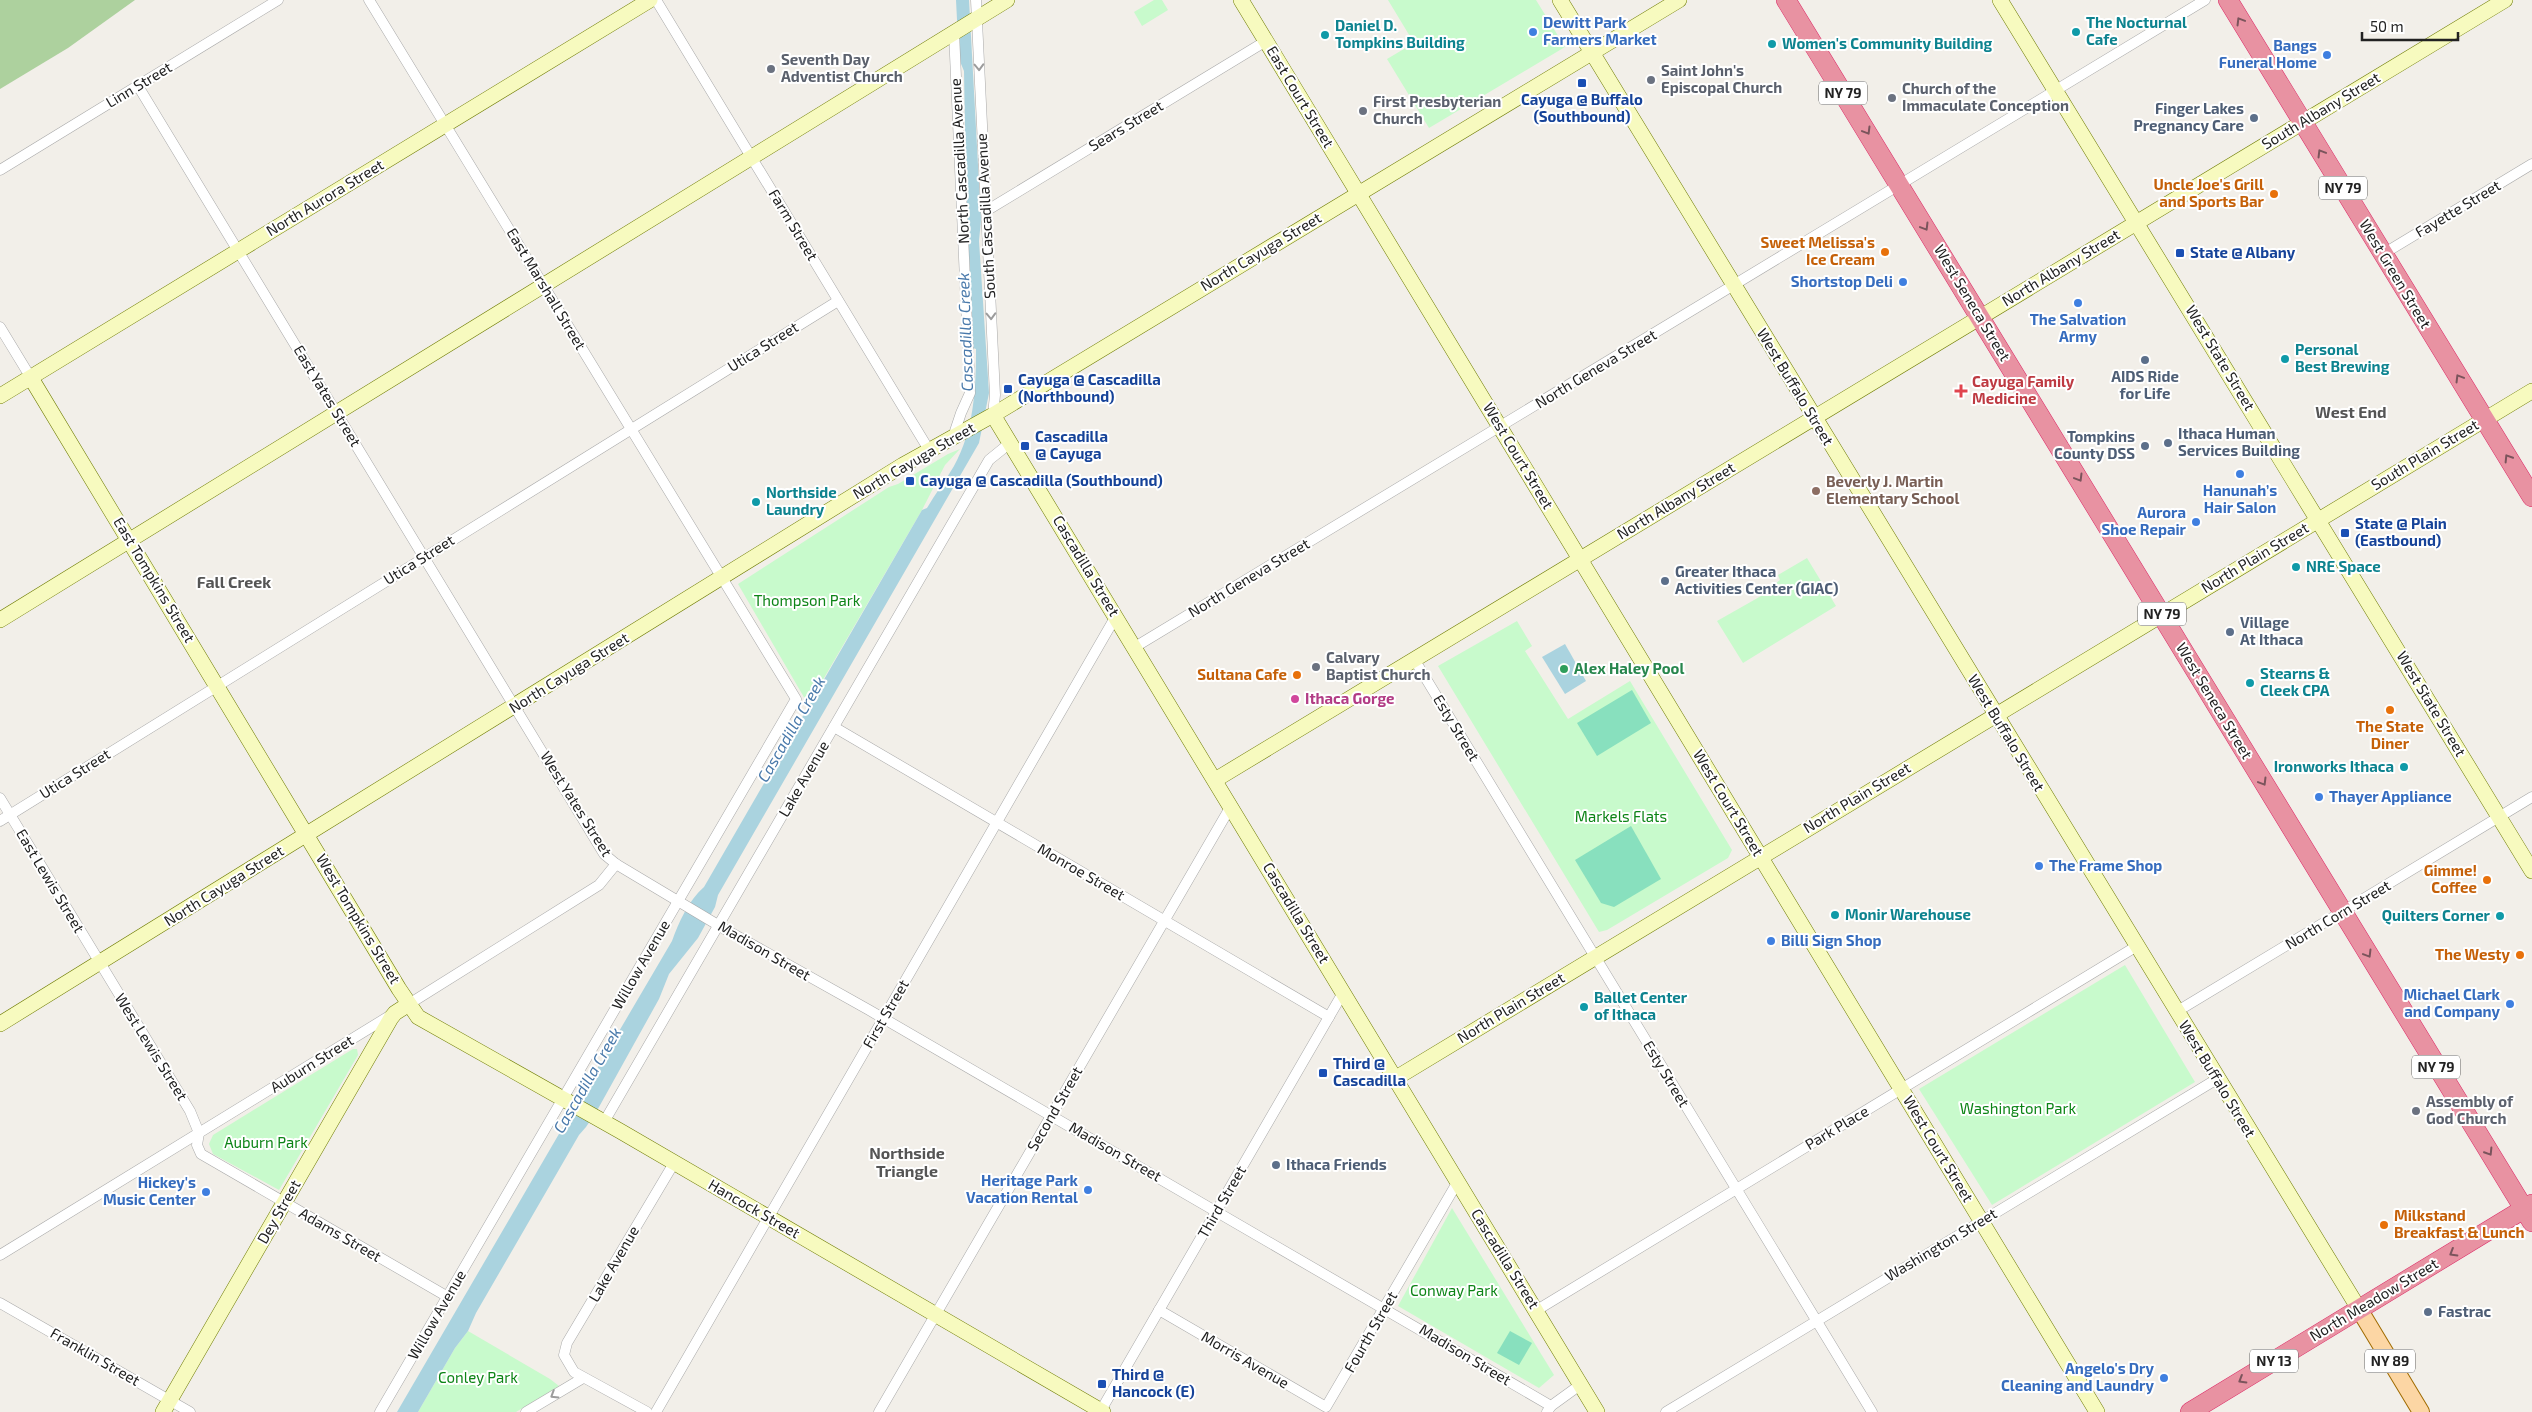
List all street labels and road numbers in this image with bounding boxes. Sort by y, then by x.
street label: East Court Street [1263,42,1339,151]
street label: Linn Street [102,57,175,111]
street label: South Albany Street [2258,68,2383,153]
street label: North Cascadilla Avenue [946,78,972,244]
road number: NY 79 [1819,82,1867,105]
street label: Sears Street [1085,96,1166,154]
street label: South Cascadilla Avenue [972,133,998,299]
street label: North Aurora Street [262,155,387,239]
street label: Fayette Street [2412,175,2504,241]
road number: NY 79 [2319,177,2367,200]
street label: Farm Street [765,185,822,264]
street label: North Cayuga Street [1197,208,1324,294]
street label: West Green Street [2356,216,2436,331]
street label: East Marshall Street [503,224,590,353]
street label: North Albany Street [1998,225,2123,309]
street label: West Seneca Street [1931,241,2015,364]
street label: West State Street [2182,302,2260,414]
street label: Utica Street [724,317,801,375]
street label: North Geneva Street [1532,325,1660,411]
street label: West Buffalo Street [1754,325,1838,449]
street label: East Yates Street [290,341,365,450]
street label: West Court Street [1480,399,1558,512]
street label: South Plain Street [2367,415,2482,493]
street label: North Cayuga Street [849,418,978,502]
street label: North Albany Street [1613,458,1738,542]
street label: Cascadilla Street [1050,512,1124,619]
street label: East Tompkins Street [110,514,200,646]
street label: North Plain Street [2198,518,2312,596]
street label: Utica Street [380,530,457,588]
street label: North Geneva Street [1185,534,1313,620]
road number: NY 79 [2138,602,2186,626]
street label: North Cayuga Street [505,628,632,716]
street label: West Seneca Street [2173,639,2257,762]
street label: West State Street [2393,648,2471,760]
street label: West Buffalo Street [1965,671,2049,795]
street label: Esty Street [1430,691,1484,764]
street label: Lake Avenue [774,737,832,820]
street label: Utica Street [36,744,113,802]
street label: West Court Street [1690,746,1768,859]
street label: West Yates Street [537,748,617,860]
street label: North Plain Street [1800,758,1914,836]
street label: East Lewis Street [13,825,89,936]
street label: Monroe Street [1035,839,1129,904]
street label: North Cayuga Street [160,841,287,929]
street label: West Tompkins Street [313,850,405,987]
street label: Cascadilla Street [1260,859,1334,966]
street label: North Corn Street [2282,875,2394,953]
street label: Willow Avenue [607,916,673,1013]
street label: Madison Street [715,916,814,984]
street label: North Plain Street [1454,968,1568,1046]
street label: First Street [858,976,912,1051]
street label: West Lewis Street [112,989,192,1104]
street label: West Buffalo Street [2176,1017,2260,1141]
street label: Auburn Street [267,1030,357,1096]
street label: Esty Street [1640,1037,1694,1110]
road number: NY 79 [2412,1056,2460,1078]
street label: Second Street [1023,1063,1086,1154]
street label: West Court Street [1900,1092,1978,1205]
street label: Park Place [1802,1101,1871,1153]
street label: Madison Street [1066,1117,1165,1185]
street label: Third Street [1193,1162,1249,1241]
street label: Hancock Street [706,1175,804,1242]
street label: Dey Street [253,1176,304,1247]
street label: Adams Street [296,1203,385,1265]
street label: Washington Street [1881,1203,2000,1285]
street label: Cascadilla Street [1468,1205,1544,1312]
street label: Lake Avenue [584,1222,642,1305]
street label: North Meadow Street [2306,1254,2441,1345]
street label: Willow Avenue [403,1266,469,1363]
street label: Fourth Street [1340,1288,1401,1375]
street label: Madison Street [1416,1320,1515,1389]
street label: Franklin Street [48,1323,144,1389]
street label: Morris Avenue [1198,1327,1293,1392]
road number: NY 13 [2250,1350,2298,1372]
road number: NY 89 [2365,1350,2415,1372]

